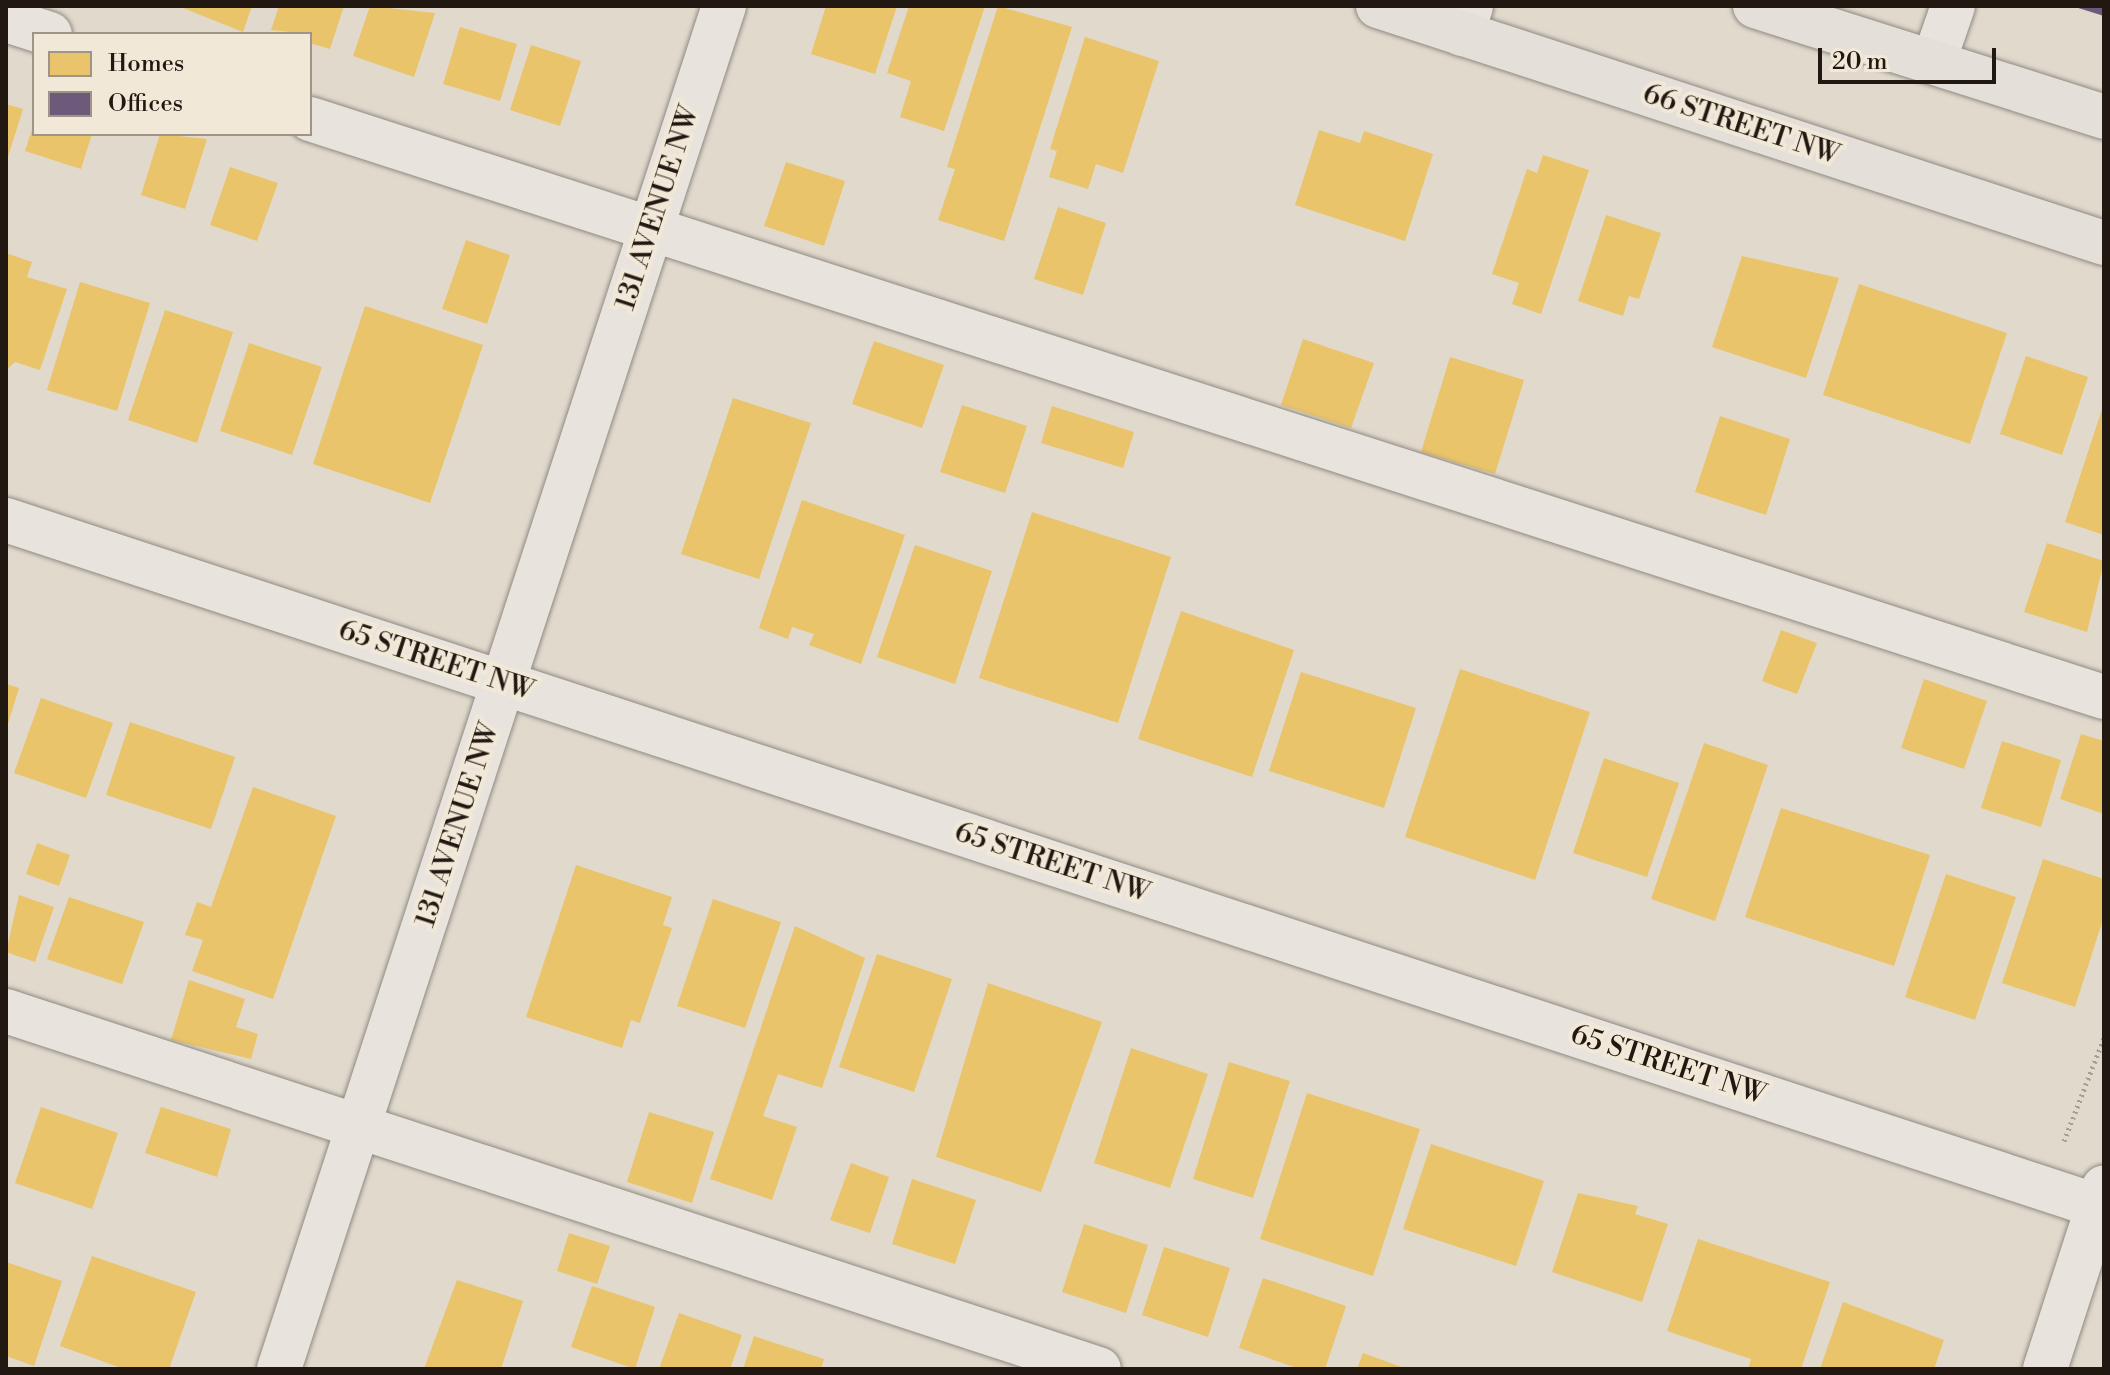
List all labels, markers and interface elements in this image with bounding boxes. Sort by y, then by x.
legend [32,32,312,136]
scale bar [1822,32,2000,82]
text: 20 m [1832,47,1888,77]
text: Homes [108,49,184,79]
street label: 66 STREET NW [1639,77,1843,173]
text: Offices [108,89,183,119]
street label: 131 AVENUE NW [609,102,707,314]
street label: 65 STREET NW [334,614,538,708]
street label: 131 AVENUE NW [409,719,507,931]
street label: 65 STREET NW [950,816,1154,910]
street label: 65 STREET NW [1566,1018,1770,1112]

